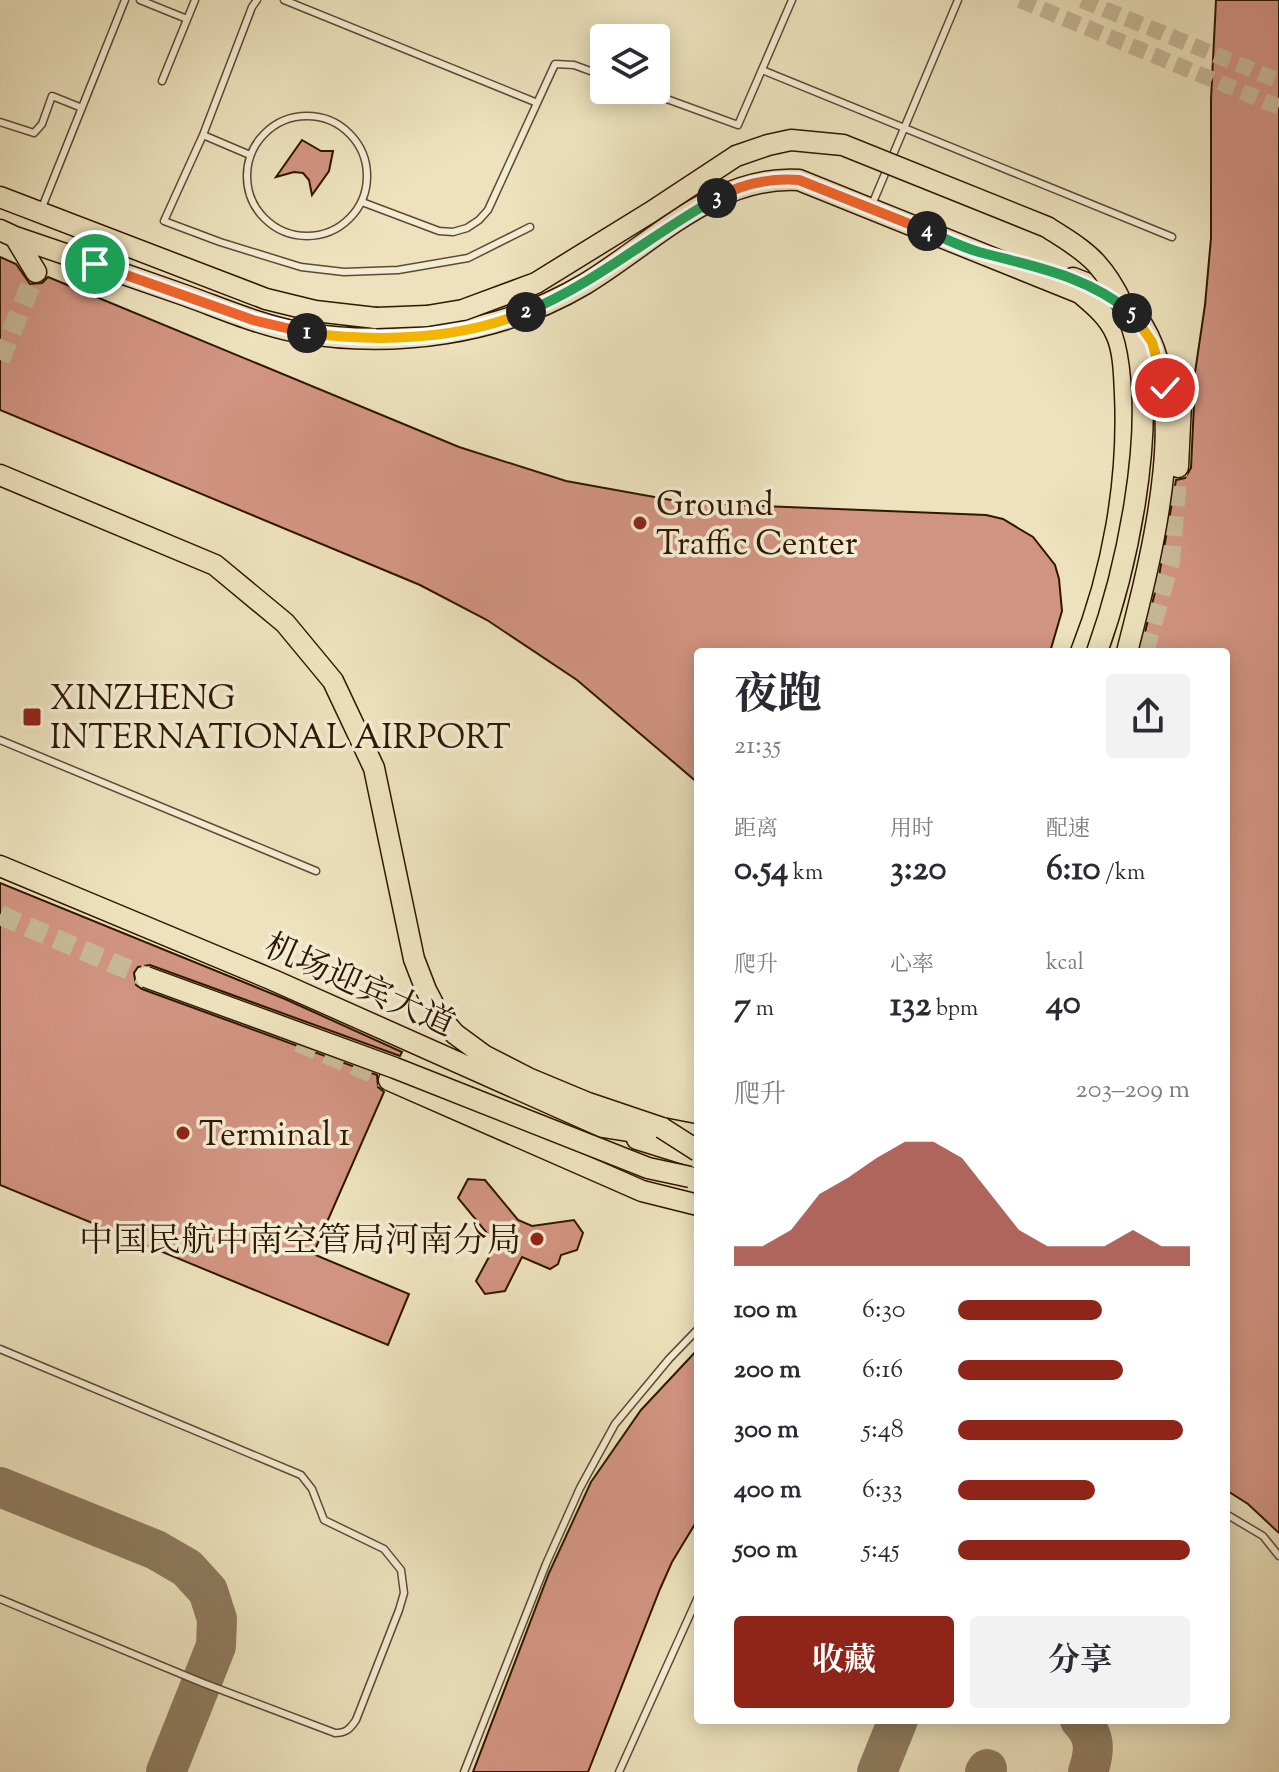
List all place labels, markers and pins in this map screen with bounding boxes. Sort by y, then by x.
pin: 3 [697,178,737,218]
pin: 4 [907,211,947,251]
pin [61,230,129,298]
pin: 2 [506,292,546,332]
pin: 5 [1112,293,1152,333]
pin: 1 [287,313,327,353]
pin [1131,354,1199,422]
place label: Ground Traffic Center [656,482,858,570]
marker: Ground Traffic Center [631,514,649,532]
place label: XINZHENG INTERNATIONAL AIRPORT [50,676,511,764]
marker: XINZHENG INTERNATIONAL AIRPORT [21,706,43,728]
place label: Terminal 1 [199,1112,350,1161]
marker: Terminal 1 [174,1124,192,1142]
place label: 中国民航中南空管局河南分局 [79,1218,521,1267]
marker: 中国民航中南空管局河南分局 [528,1230,546,1248]

